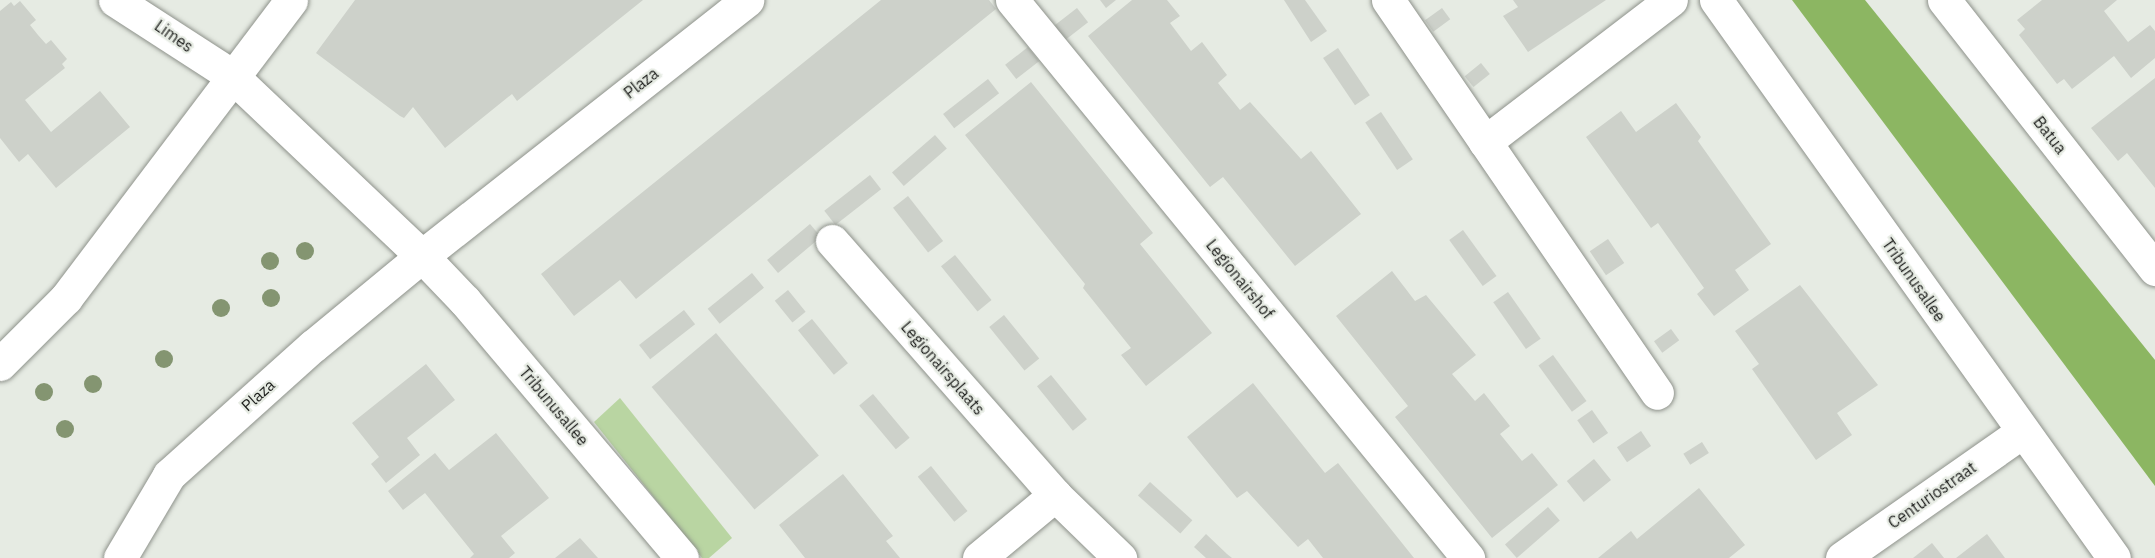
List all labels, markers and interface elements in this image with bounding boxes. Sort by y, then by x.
street label: Limes [151,16,197,56]
street label: Plaza [620,64,662,102]
street label: Batua [2029,112,2071,158]
street label: Legionairshof [1202,235,1278,323]
street label: Tribunusallee [1878,235,1950,325]
street label: Legionairsplaats [897,317,989,419]
street label: Tribunusallee [515,363,593,449]
street label: Plaza [237,375,279,415]
street label: Centuriostraat [1884,458,1980,532]

